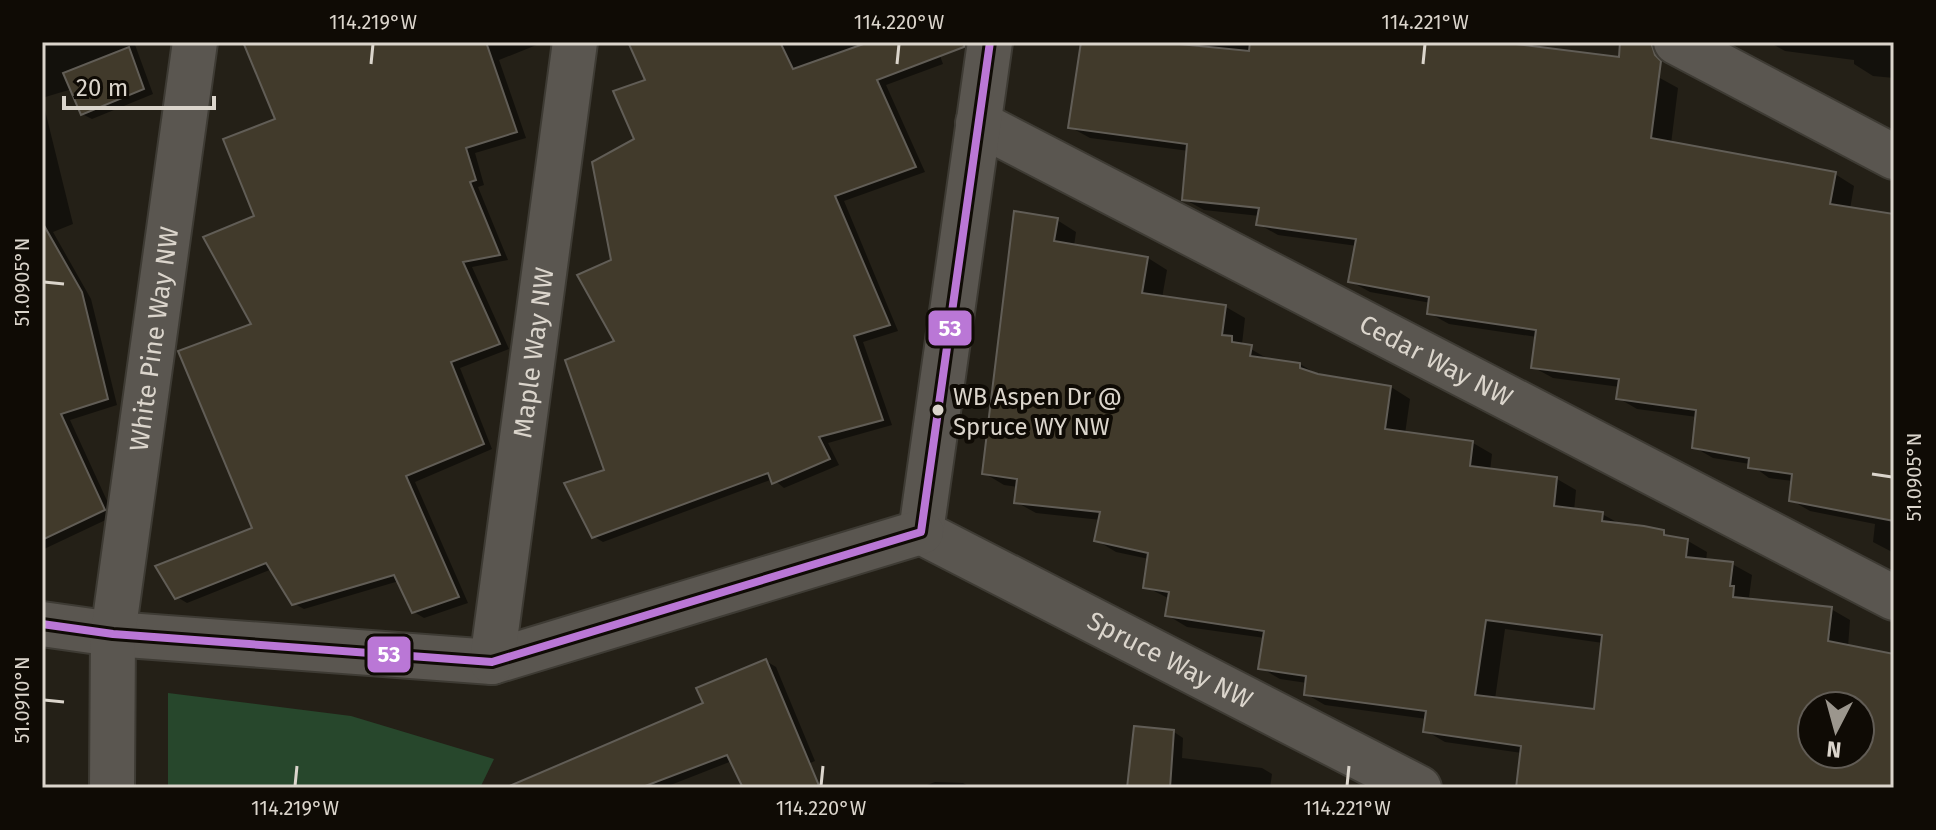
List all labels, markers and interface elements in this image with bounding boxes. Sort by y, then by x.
text: 114.219°W [329,10,417,34]
text: 114.220°W [854,10,945,34]
text: 114.221°W [1381,10,1469,34]
scale bar [64,60,214,110]
text: 20 m [76,74,128,102]
street label: White Pine Way NW [124,225,185,453]
text: 51.0905°N [10,238,34,326]
street label: Maple Way NW [507,266,561,440]
street label: Cedar Way NW [1354,308,1518,413]
line badge: 53 [927,309,973,347]
text: 53 [938,315,962,342]
place label: WB Aspen Dr @ Spruce WY NW [953,383,1122,441]
marker: WB Aspen Dr @ Spruce WY NW [930,402,946,418]
text: 51.0905°N [1902,433,1926,521]
street label: Spruce Way NW [1082,605,1257,716]
line badge: 53 [366,635,412,674]
text: 53 [377,641,401,668]
text: 51.0910°N [10,656,34,744]
north arrow [1796,690,1876,770]
text: N [1825,735,1843,764]
text: 114.219°W [251,796,339,820]
text: 114.220°W [776,796,867,820]
text: 114.221°W [1303,796,1391,820]

